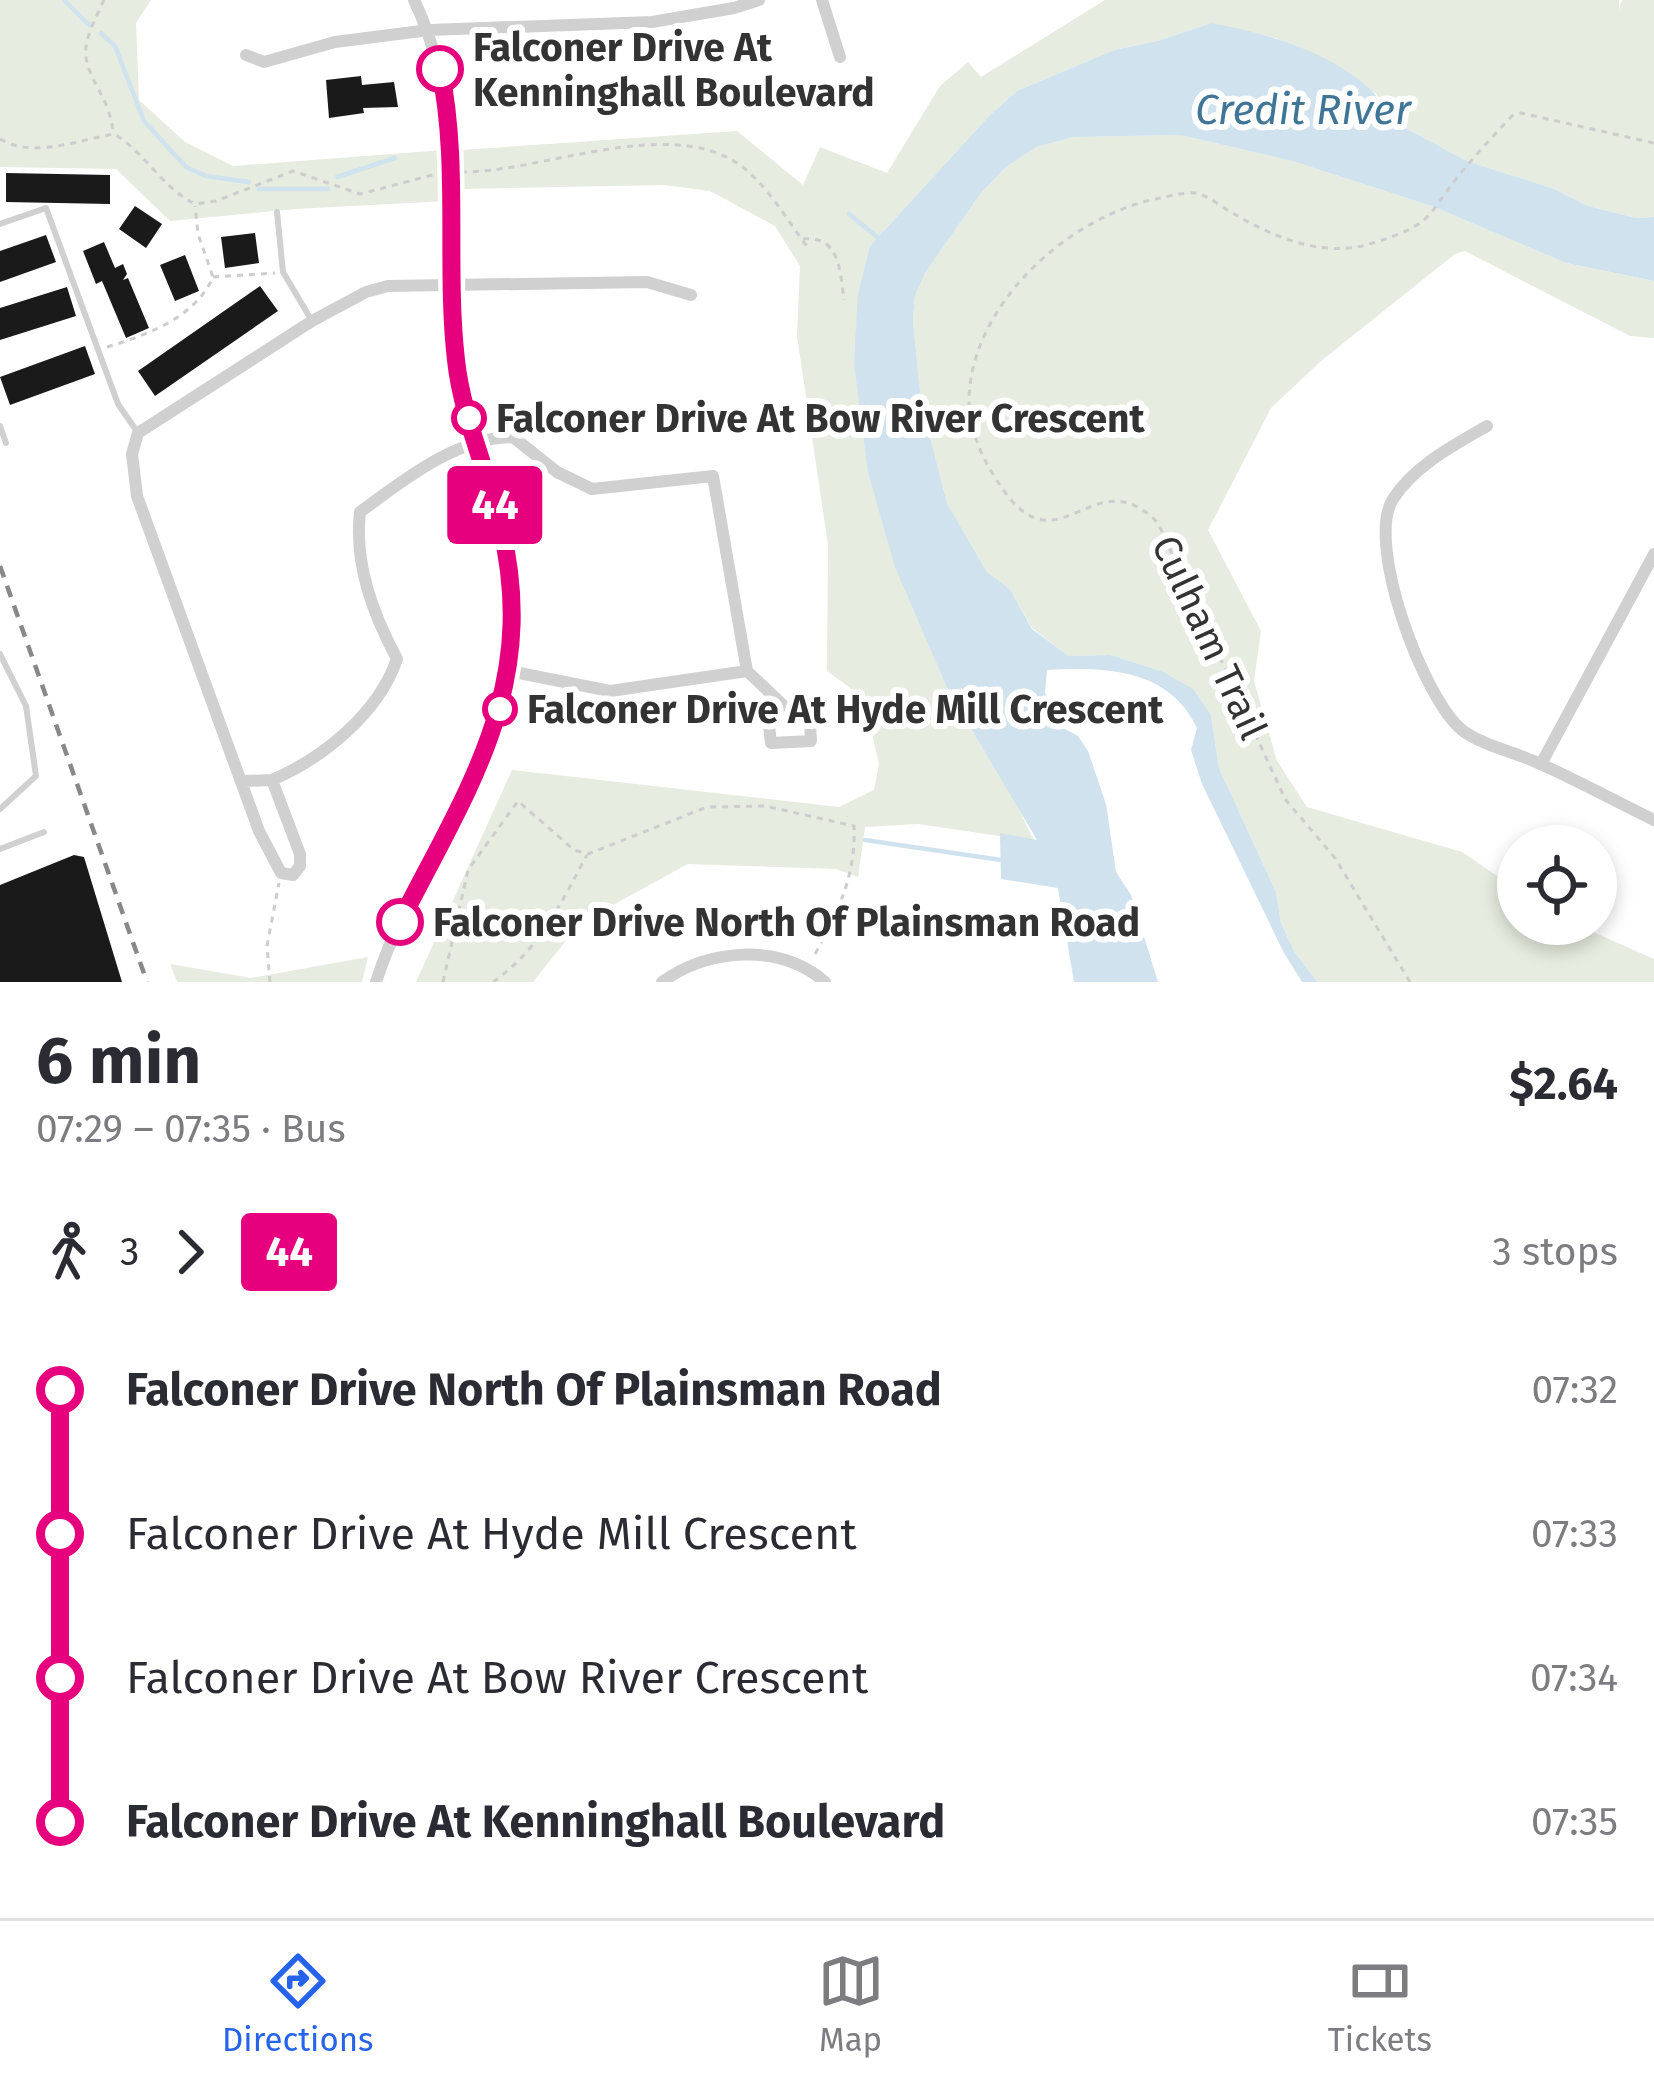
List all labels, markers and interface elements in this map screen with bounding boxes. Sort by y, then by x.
place label: Falconer Drive At Kenninghall Boulevard [473,25,875,116]
marker: Falconer Drive At Kenninghall Boulevard [418,47,462,91]
water label: Credit River [1195,85,1413,135]
place label: Falconer Drive At Bow River Crescent [496,396,1146,442]
marker: Falconer Drive At Bow River Crescent [453,402,485,434]
line badge: 44 [441,466,549,544]
text: 44 [471,480,519,530]
street label: Culham Trail [1142,528,1276,747]
place label: Falconer Drive At Hyde Mill Crescent [527,687,1164,733]
marker: Falconer Drive At Hyde Mill Crescent [484,693,516,725]
map controls [1497,825,1617,945]
button: locate [1497,825,1617,945]
marker: Falconer Drive North Of Plainsman Road [378,900,422,944]
place label: Falconer Drive North Of Plainsman Road [433,900,1140,946]
text: 6 min [36,1021,201,1100]
text: $2.64 [1509,1057,1618,1111]
text: 07:29 – 07:35 · Bus [36,1106,346,1152]
icon: walk [36,1219,102,1285]
icon: forward [157,1219,223,1285]
text: 44 [265,1227,313,1277]
text: 3 [120,1229,139,1275]
text: 3 stops [1492,1229,1618,1275]
text: Falconer Drive North Of Plainsman Road [126,1363,942,1417]
text: 07:32 [1532,1367,1618,1413]
text: Falconer Drive At Hyde Mill Crescent [126,1507,857,1561]
text: 07:33 [1531,1511,1618,1557]
text: Falconer Drive At Bow River Crescent [126,1651,868,1705]
text: 07:34 [1530,1655,1618,1701]
text: Falconer Drive At Kenninghall Boulevard [126,1795,945,1849]
text: 07:35 [1531,1799,1618,1845]
tab: Directions [222,1948,373,2060]
tab: Map [818,1948,884,2060]
tab: Tickets [1328,1948,1432,2060]

